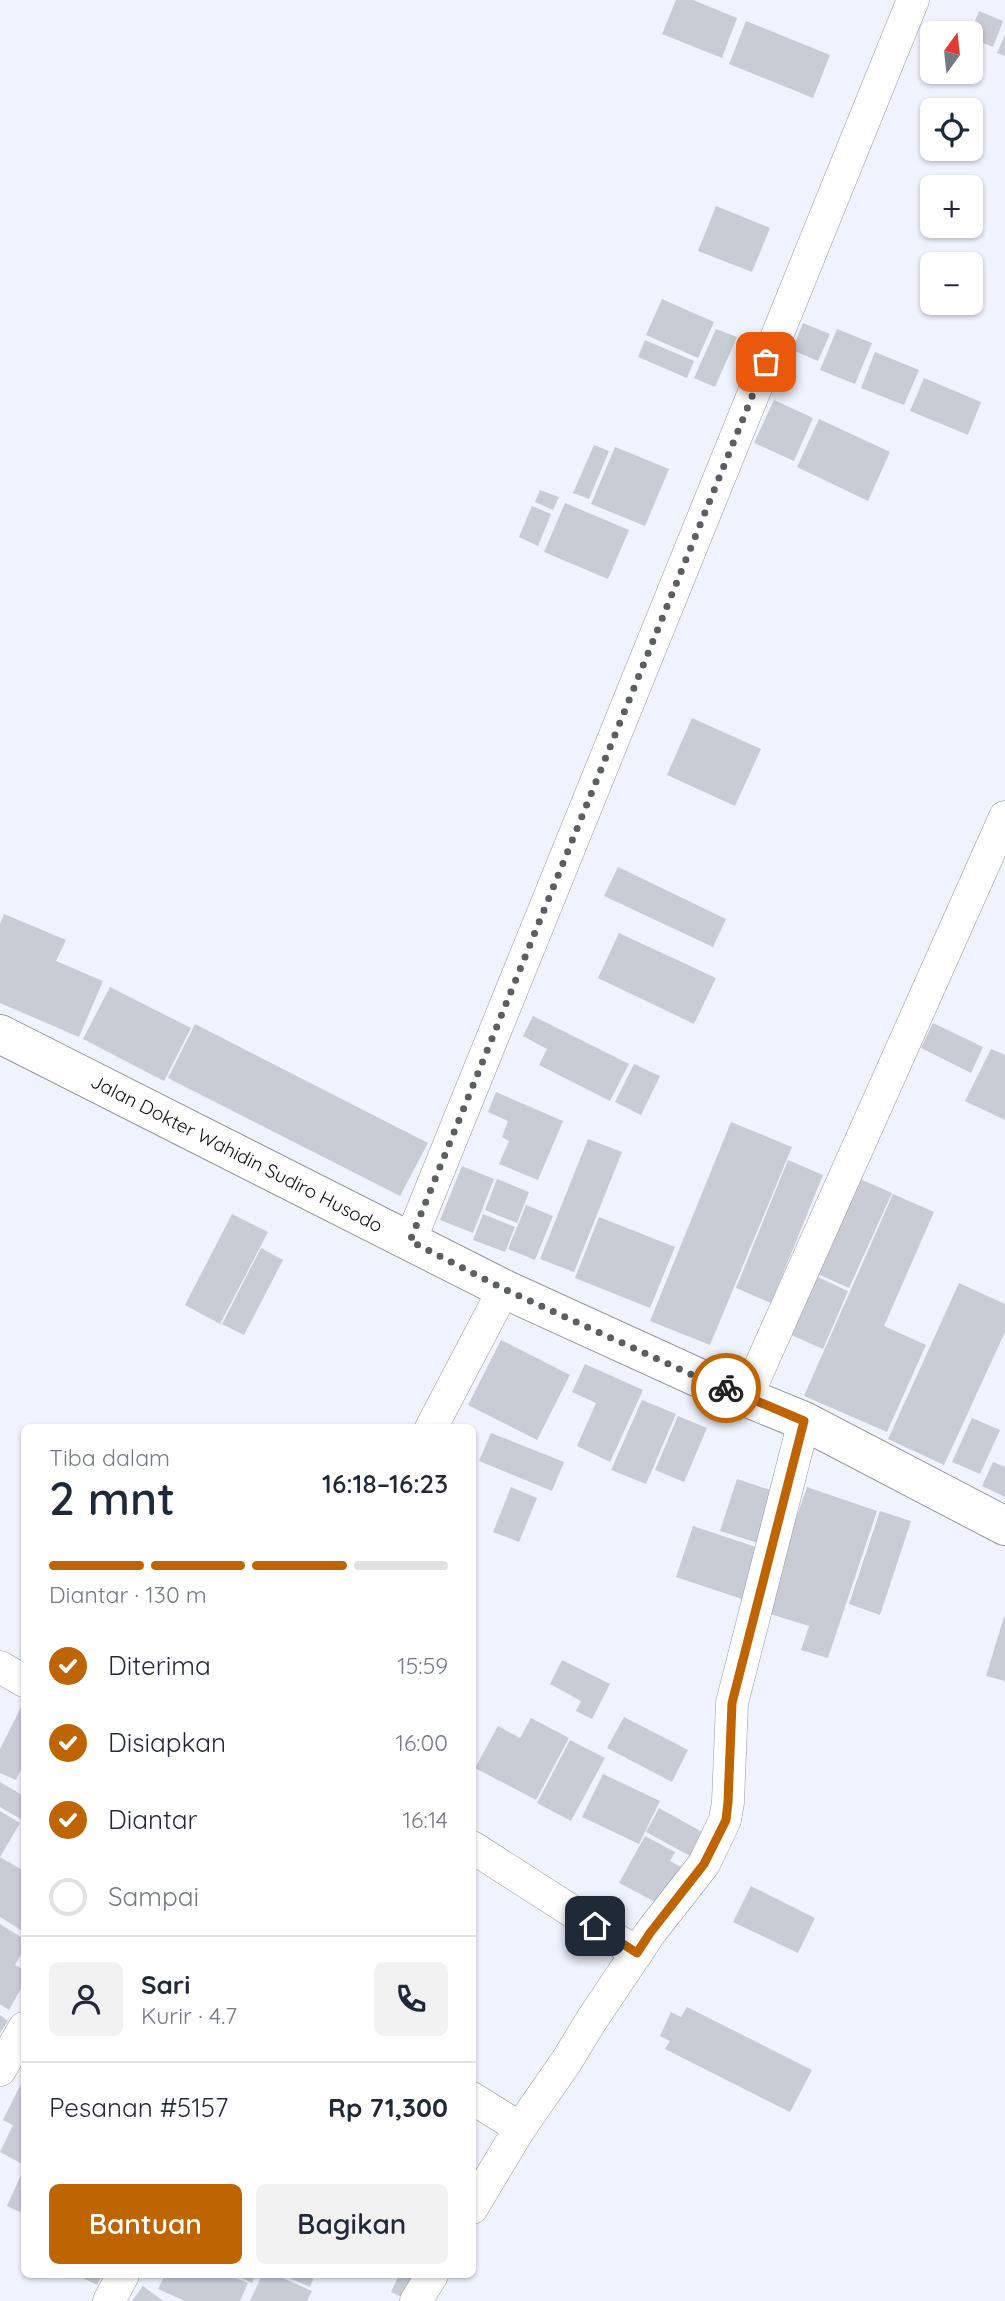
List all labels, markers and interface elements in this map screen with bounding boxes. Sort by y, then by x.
north arrow [920,21,984,84]
map controls [920,21,983,315]
button: locate [920,98,983,161]
button: + [920,175,983,238]
button: − [920,252,983,315]
pin [736,332,796,392]
icon: bag [747,343,785,381]
street label: Jalan Dokter Wahidin Sudiro Husodo [87,1069,387,1237]
courier [691,1353,761,1423]
icon: bike [707,1369,745,1407]
text: Tiba dalam [49,1443,170,1472]
text: 16:18–16:23 [322,1467,448,1500]
text: 2 mnt [49,1469,175,1527]
text: Diantar · 130 m [49,1580,207,1609]
icon: check [49,1647,87,1685]
text: Diterima [108,1649,211,1682]
text: 15:59 [397,1651,448,1680]
icon: check [49,1724,87,1762]
text: Disiapkan [108,1726,226,1759]
text: 16:00 [395,1728,448,1757]
icon: check [49,1801,87,1839]
text: Diantar [108,1803,198,1836]
text: 16:14 [403,1805,448,1834]
text: Sampai [108,1880,199,1913]
pin [565,1896,625,1956]
icon: home [576,1907,614,1945]
button: person [49,1962,123,2036]
button: phone [374,1962,448,2036]
text: Sari [141,1968,190,2001]
text: Kurir · 4.7 [141,2001,237,2030]
text: Pesanan #5157 [49,2091,228,2124]
text: Rp 71,300 [328,2091,448,2124]
button: Bantuan [49,2184,242,2264]
button: Bagikan [256,2184,448,2264]

